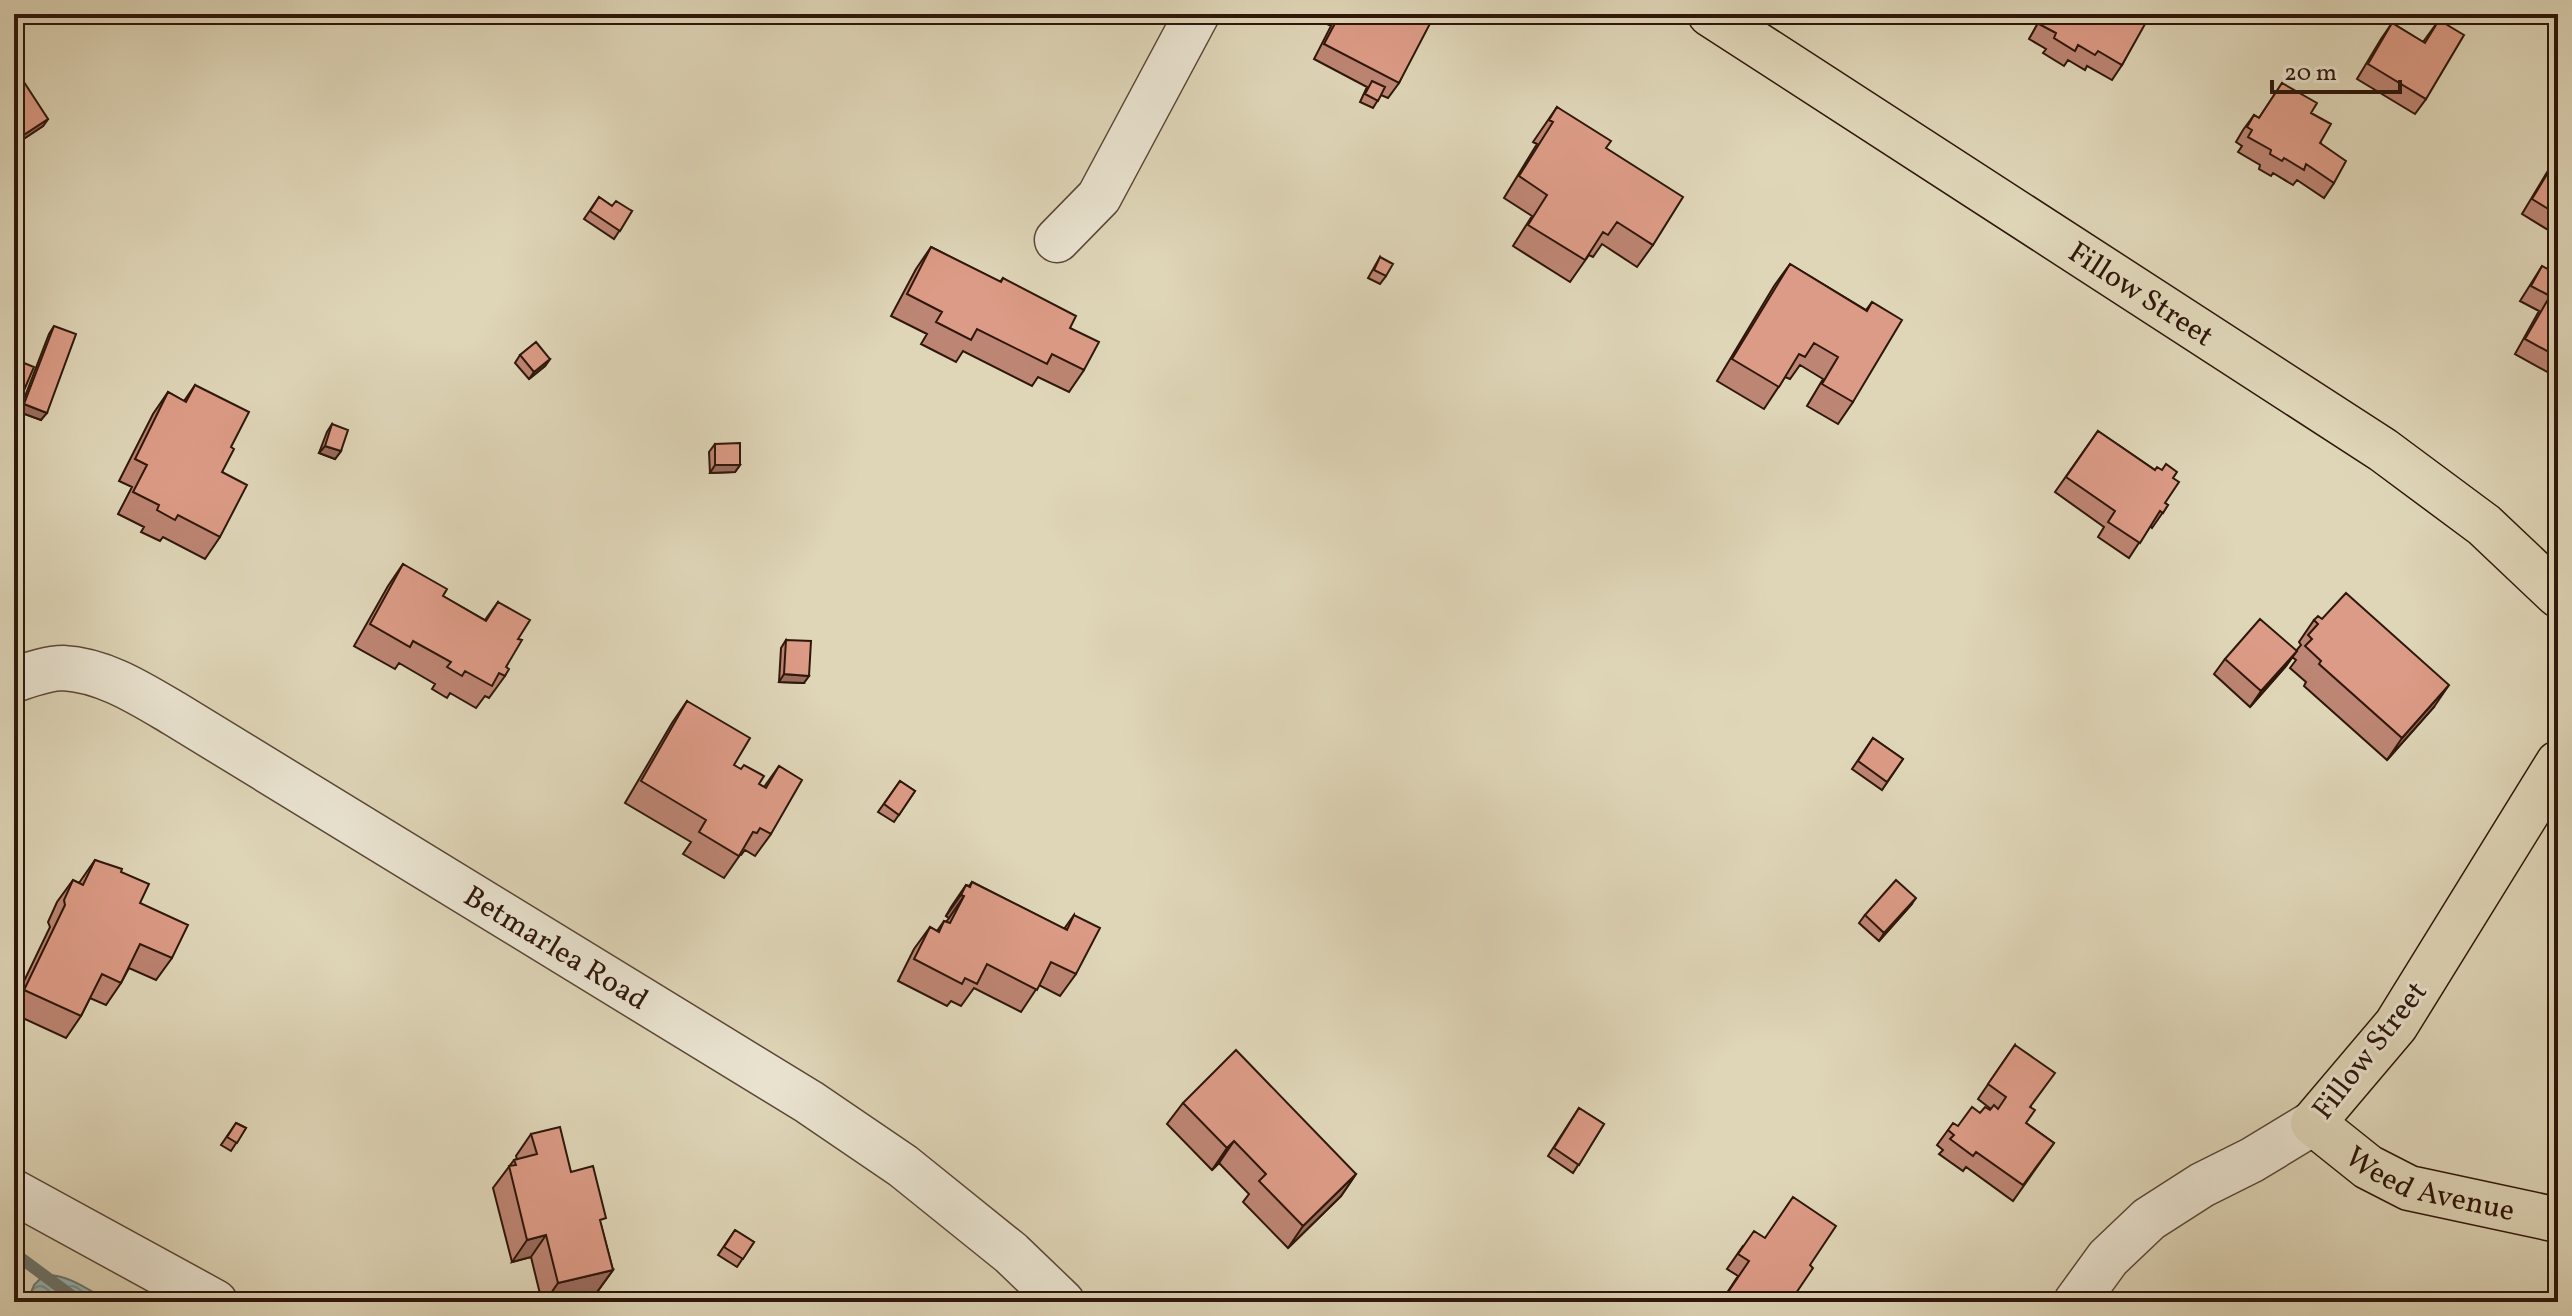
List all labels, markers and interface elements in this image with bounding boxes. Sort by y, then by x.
scale bar [2272,44,2400,94]
text: 20 m [2284,57,2337,91]
street label: Fillow Street [2059,233,2221,358]
street label: Betmarlea Road [455,876,656,1022]
street label: Fillow Street [2303,973,2438,1129]
street label: Weed Avenue [2335,1137,2518,1233]

